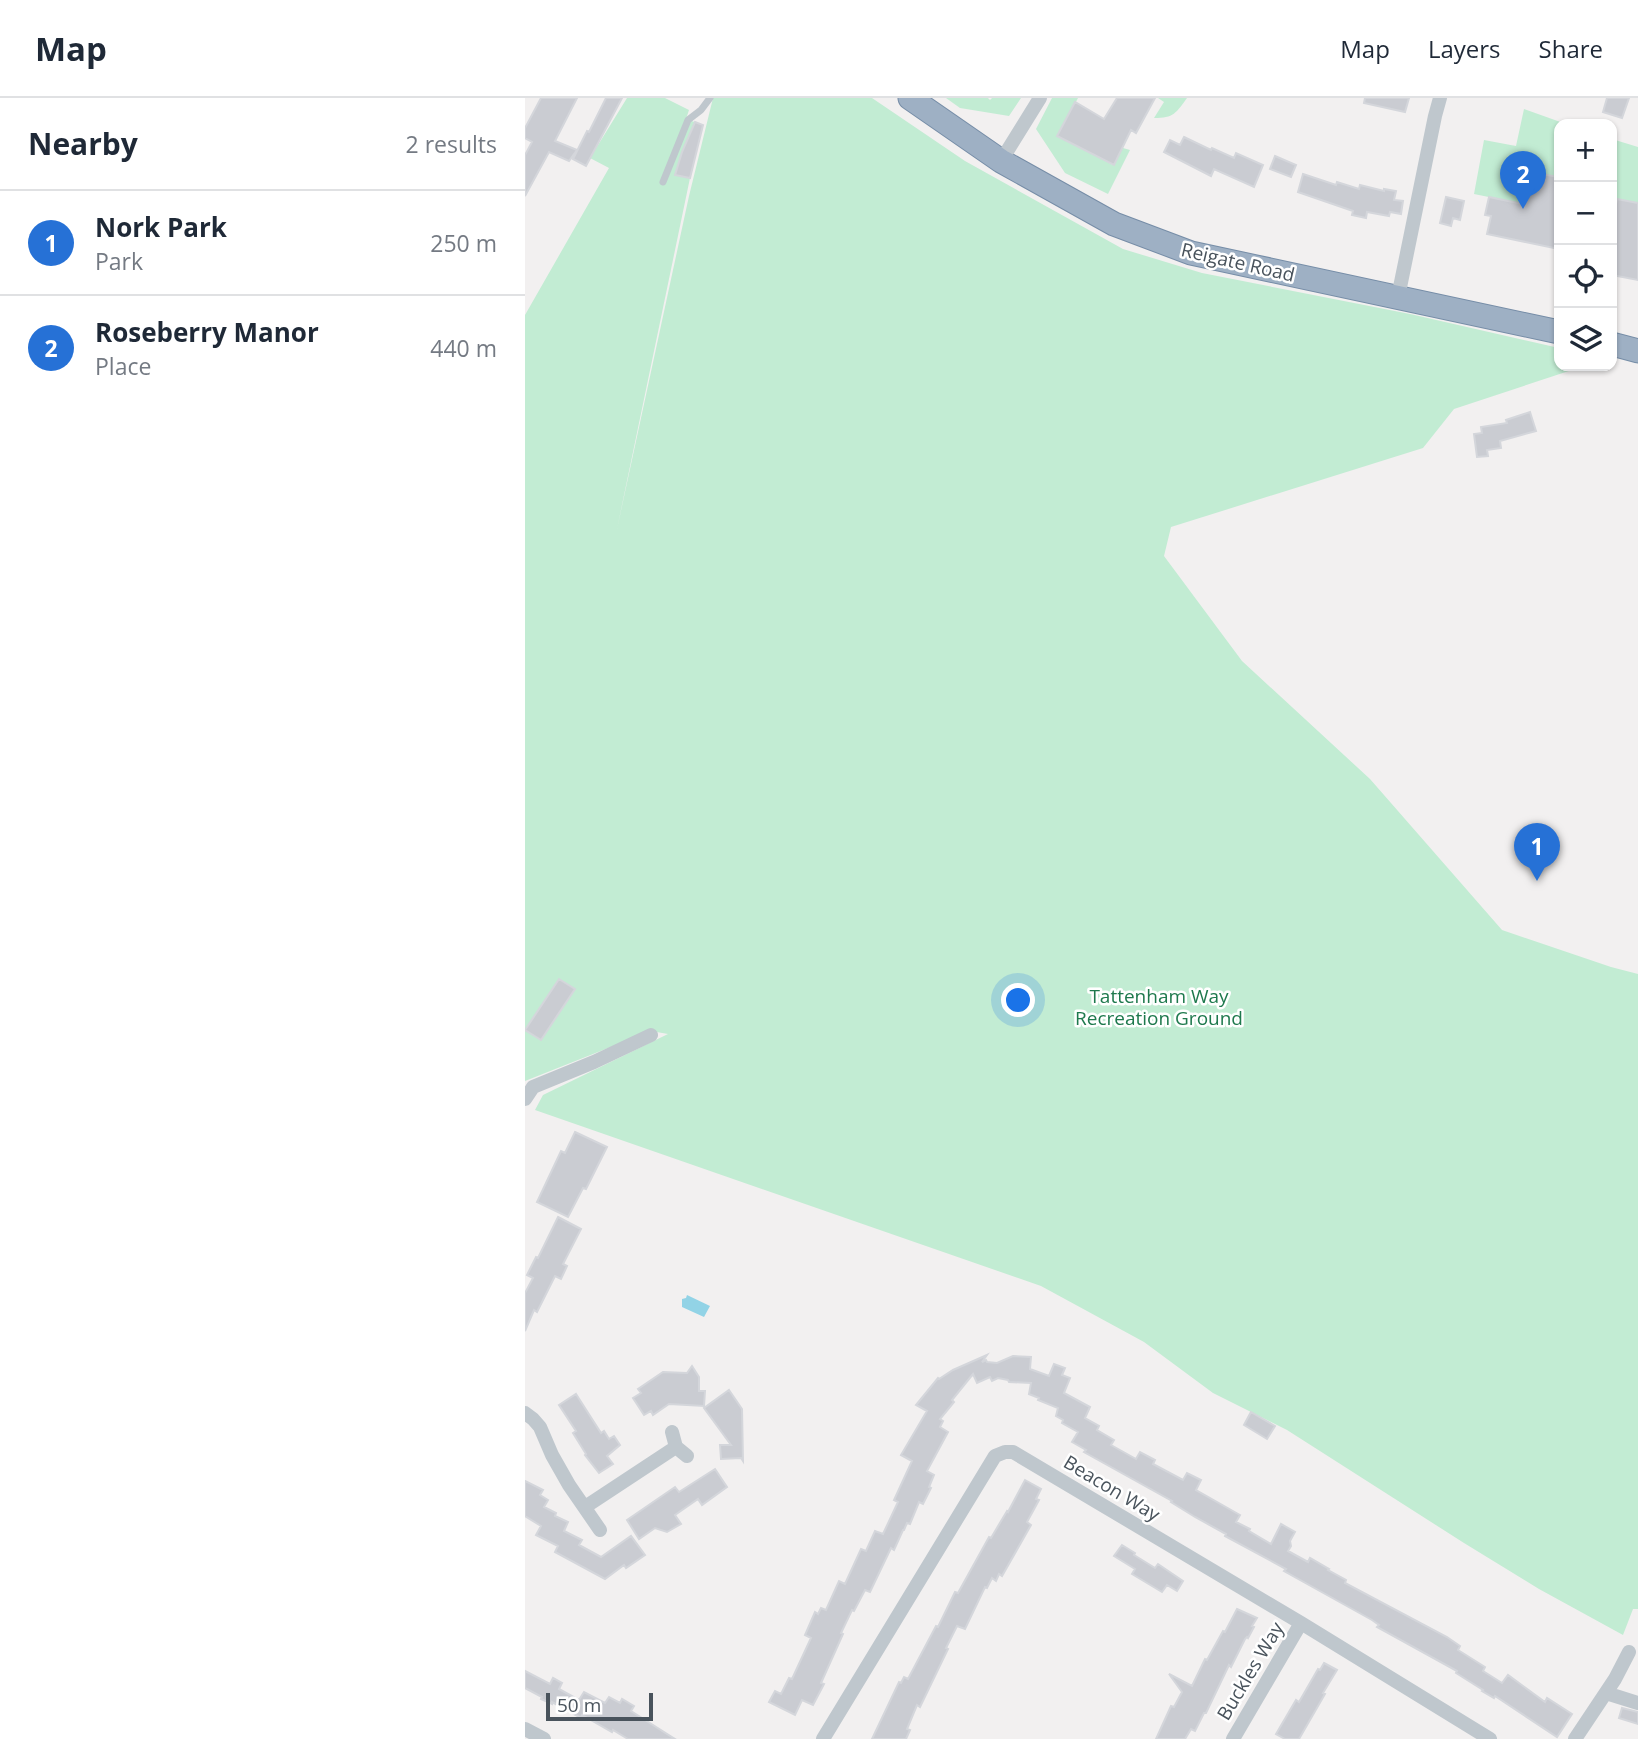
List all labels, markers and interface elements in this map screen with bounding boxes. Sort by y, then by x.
text: Map [35,26,107,71]
text: Map [1340,32,1390,65]
text: Layers [1428,32,1501,65]
text: Share [1539,32,1603,65]
map controls [1554,119,1617,371]
button: + [1554,119,1617,182]
text: Nearby [28,123,138,164]
text: 2 results [406,128,497,160]
pin: 2 [1500,151,1546,209]
button: − [1554,182,1617,245]
text: Nork Park [95,209,227,245]
text: 1 [44,227,58,259]
text: 250 m [430,227,497,259]
street label: Reigate Road [1179,236,1297,288]
text: Park [95,245,143,277]
button: locate [1554,245,1617,308]
button: layers [1554,308,1617,371]
text: Roseberry Manor [95,314,319,350]
text: 2 [44,332,58,364]
text: 440 m [430,332,497,364]
text: Place [95,350,151,382]
pin: 1 [1514,823,1560,881]
your location [1001,983,1035,1017]
park label: Tattenham Way Recreation Ground [1075,983,1243,1031]
street label: Beacon Way [1059,1449,1165,1527]
street label: Buckles Way [1211,1617,1290,1725]
scale bar [546,1690,653,1722]
text: 50 m [557,1692,601,1718]

